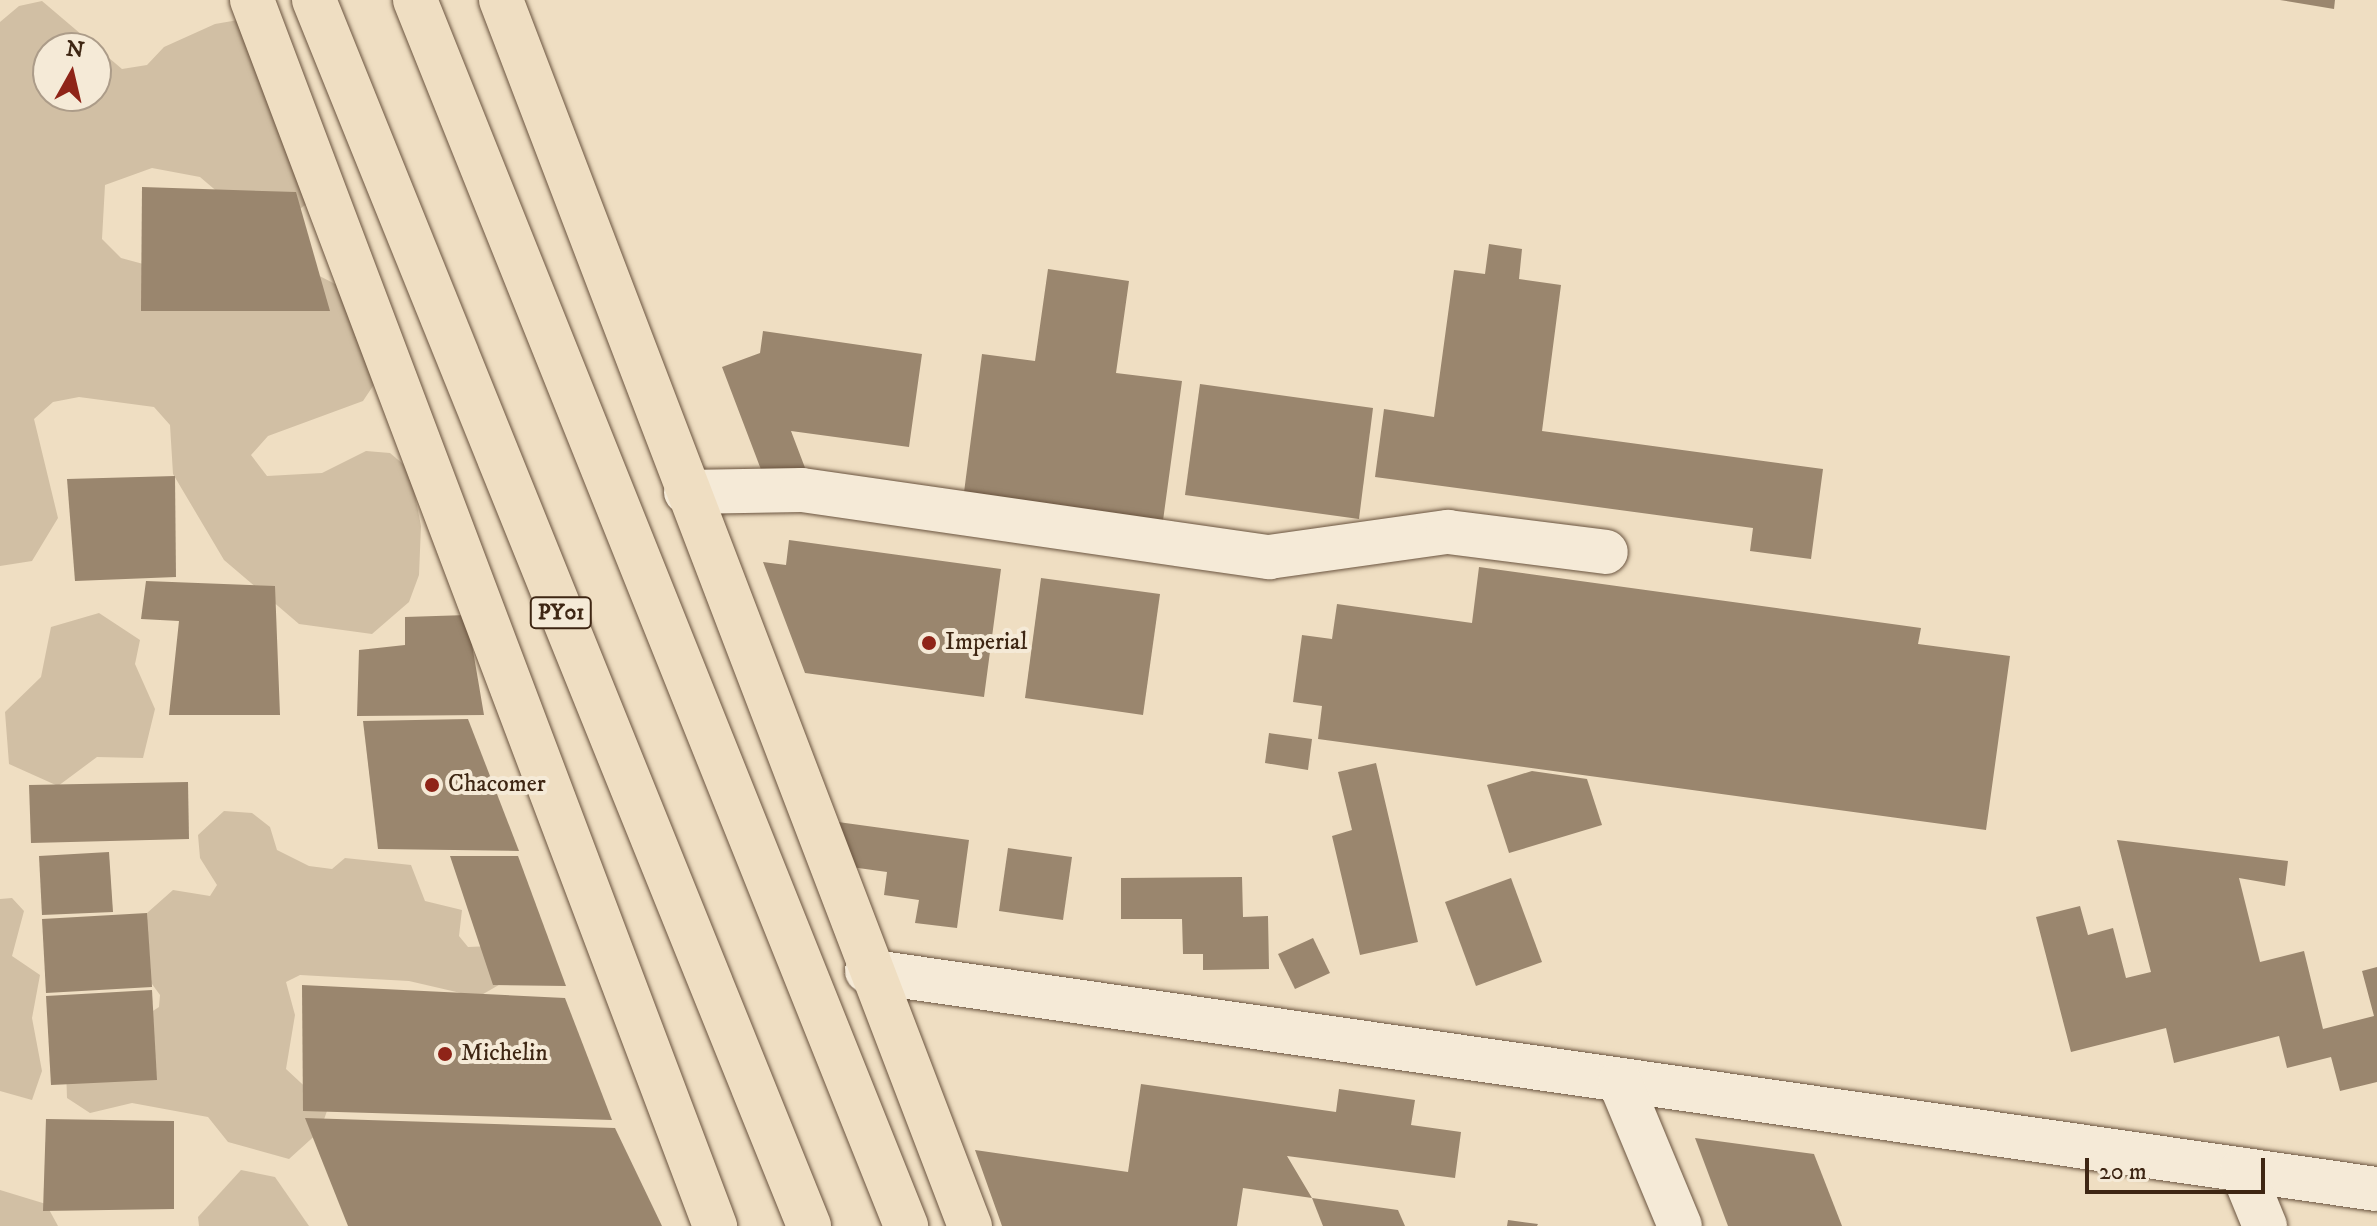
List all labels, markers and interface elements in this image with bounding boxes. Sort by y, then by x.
north arrow [32,32,112,112]
text: N [64,35,86,64]
road number: PY01 [529,595,593,631]
place label: Imperial [945,629,1027,657]
marker: Imperial [920,634,938,652]
place label: Chacomer [448,771,546,799]
marker: Chacomer [423,776,441,794]
place label: Michelin [461,1040,548,1068]
marker: Michelin [436,1045,454,1063]
scale bar [2089,1142,2269,1192]
text: 20 m [2099,1157,2147,1187]

